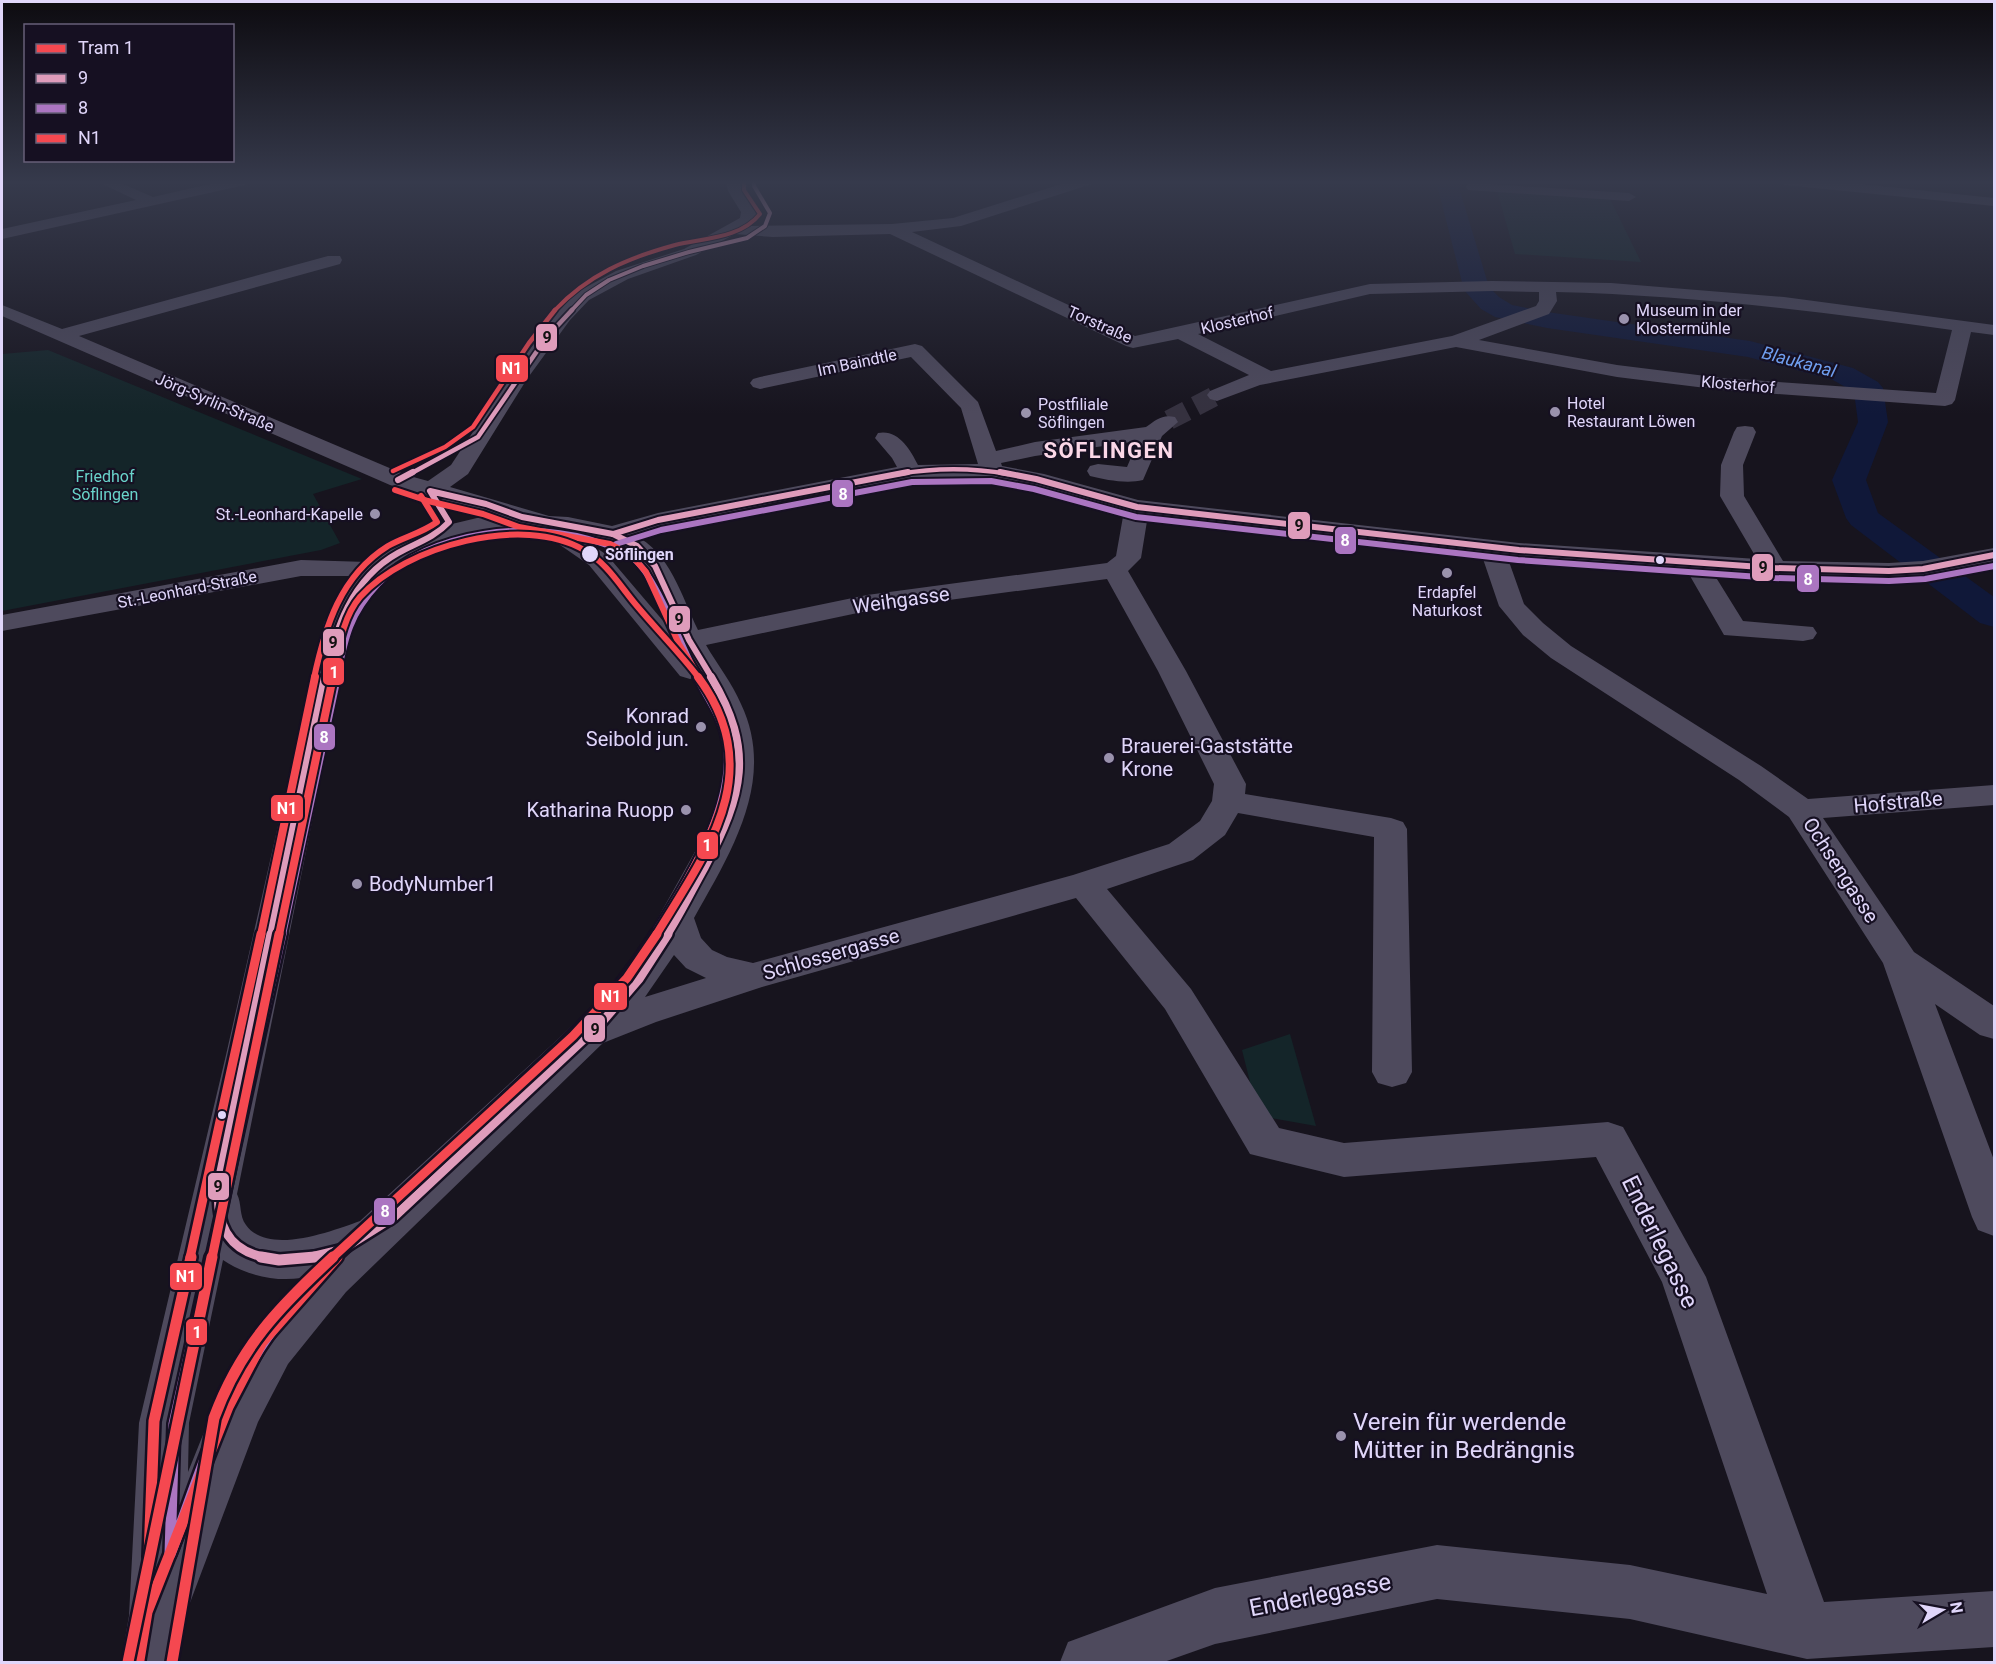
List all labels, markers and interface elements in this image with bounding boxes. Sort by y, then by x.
legend [24,24,234,162]
text: Tram 1 [78,37,134,58]
text: 9 [78,67,88,88]
text: 8 [78,97,88,118]
text: N1 [78,127,101,148]
place label: Museum in der Klostermühle [1636,301,1743,338]
street label: Torstraße [1065,302,1135,347]
street label: Klosterhof [1199,303,1276,338]
marker: Museum in der Klostermühle [1617,312,1631,326]
line badge: 9 [535,323,558,352]
text: 9 [542,328,552,347]
water label: Blaukanal [1760,342,1839,382]
street label: Im Baindtle [816,345,898,380]
line badge: N1 [495,354,529,383]
text: N1 [502,359,522,378]
street label: Jörg-Syrlin-Straße [153,369,277,436]
street label: Klosterhof [1700,372,1776,397]
place label: Hotel Restaurant Löwen [1567,394,1695,431]
place label: Postfiliale Söflingen [1038,395,1108,432]
marker: Hotel Restaurant Löwen [1548,405,1562,419]
marker: Postfiliale Söflingen [1019,406,1033,420]
district label: SÖFLINGEN [1043,438,1175,463]
park label: Friedhof Söflingen [72,467,138,504]
line badge: 8 [831,479,854,508]
text: 8 [838,485,848,504]
place label: St.-Leonhard-Kapelle [216,505,363,524]
marker: St.-Leonhard-Kapelle [368,507,382,521]
line badge: 9 [1287,511,1311,540]
text: 9 [1294,516,1304,535]
line badge: 8 [1334,526,1357,555]
text: 8 [1340,531,1350,550]
marker: Söflingen [580,544,600,564]
place label: Söflingen [605,545,674,564]
line badge: 9 [1751,553,1774,582]
unlabelled marker [1654,554,1666,566]
text: 9 [1758,558,1768,577]
line badge: 8 [1796,564,1820,593]
marker: Erdapfel Naturkost [1440,566,1454,580]
street label: St.-Leonhard-Straße [116,567,258,612]
text: 8 [1803,570,1813,589]
street label: Weihgasse [851,581,951,619]
place label: Erdapfel Naturkost [1412,583,1482,620]
line badge: 9 [668,605,691,633]
text: 9 [674,610,684,629]
line badge: 9 [322,628,345,657]
text: 9 [328,633,338,652]
line badge: 1 [322,657,345,686]
text: 1 [329,663,339,682]
place label: Konrad Seibold jun. [586,704,689,751]
marker: Konrad Seibold jun. [694,720,708,734]
line badge: 8 [313,723,336,751]
text: 8 [319,728,329,747]
place label: Brauerei-Gaststätte Krone [1121,734,1293,781]
marker: Brauerei-Gaststätte Krone [1102,751,1116,765]
street label: Hofstraße [1852,786,1944,818]
line badge: N1 [270,794,304,822]
place label: Katharina Ruopp [526,798,674,822]
text: N1 [277,799,297,818]
marker: Katharina Ruopp [679,803,693,817]
street label: Ochsengasse [1798,813,1884,927]
line badge: 1 [696,831,719,860]
text: 1 [702,836,712,855]
place label: BodyNumber1 [369,872,496,896]
marker: BodyNumber1 [350,877,364,891]
street label: Schlossergasse [760,923,902,985]
line badge: N1 [593,982,628,1011]
text: N1 [601,987,621,1006]
line badge: 9 [583,1014,606,1043]
text: 9 [590,1020,600,1039]
unlabelled marker [216,1109,228,1121]
street label: Enderlegasse [1616,1171,1704,1313]
line badge: 9 [207,1172,230,1201]
text: 9 [213,1177,223,1196]
line badge: 8 [373,1197,396,1226]
text: 8 [380,1202,390,1221]
line badge: N1 [169,1262,203,1291]
text: N1 [176,1267,196,1286]
line badge: 1 [185,1318,208,1346]
text: 1 [192,1323,202,1342]
place label: Verein für werdende Mütter in Bedrängnis [1353,1408,1575,1464]
marker: Verein für werdende Mütter in Bedrängnis [1334,1429,1348,1443]
street label: Enderlegasse [1247,1568,1393,1622]
north arrow [1912,1580,1972,1640]
text: N [1946,1600,1967,1615]

